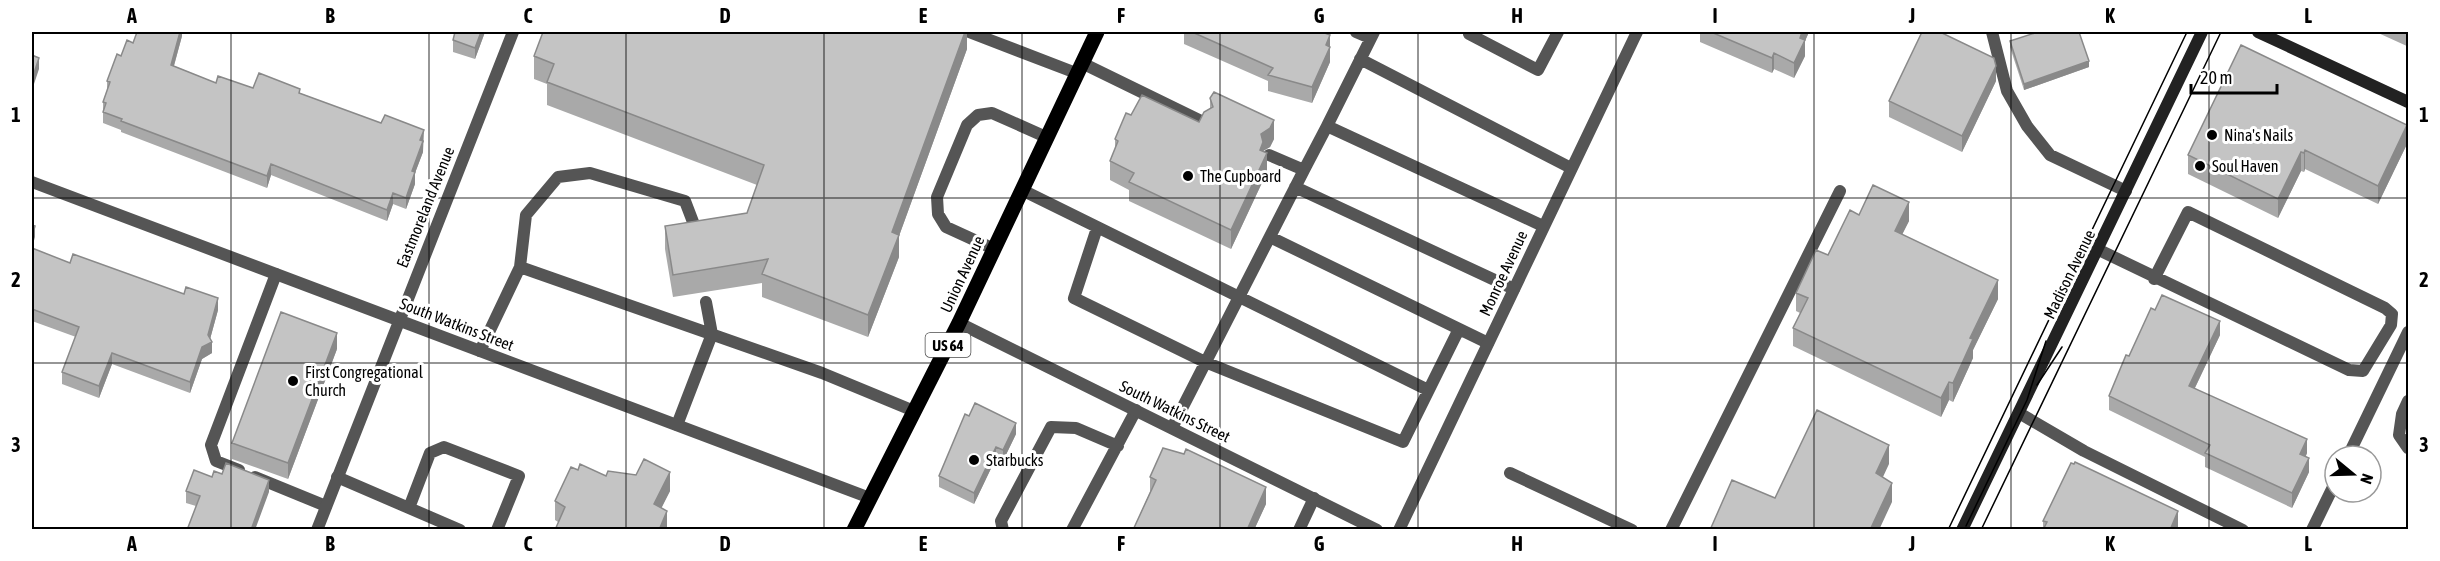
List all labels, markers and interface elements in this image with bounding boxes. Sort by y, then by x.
text: A [126,4,137,27]
text: B [325,4,335,27]
text: C [524,4,533,27]
text: D [719,4,731,27]
text: E [919,4,928,27]
text: F [1117,4,1125,27]
text: G [1314,4,1325,27]
text: H [1511,4,1523,27]
text: I [1712,4,1718,27]
text: J [1908,4,1915,27]
text: K [2105,4,2115,27]
text: L [2304,4,2312,27]
scale bar [2191,57,2276,95]
text: 20 m [2200,67,2232,88]
text: 1 [11,103,21,126]
text: 1 [2419,103,2429,126]
place label: Nina's Nails [2224,126,2294,144]
marker: Nina's Nails [2205,128,2219,142]
street label: Eastmoreland Avenue [392,144,458,270]
place label: Soul Haven [2212,157,2279,175]
marker: Soul Haven [2193,159,2207,173]
place label: The Cupboard [1200,167,1281,186]
marker: The Cupboard [1181,169,1195,183]
street label: Madison Avenue [2040,227,2098,321]
street label: Monroe Avenue [1475,228,1531,318]
street label: Union Avenue [936,233,988,315]
text: 2 [11,268,21,291]
text: 2 [2419,268,2429,291]
street label: South Watkins Street [397,294,517,354]
road number: US 64 [926,333,970,357]
place label: First Congregational Church [305,363,424,399]
marker: First Congregational Church [286,374,300,388]
street label: South Watkins Street [1117,376,1234,446]
text: 3 [11,433,21,456]
text: 3 [2419,433,2429,456]
north arrow [2323,444,2383,504]
place label: Starbucks [986,451,1044,469]
marker: Starbucks [967,453,981,467]
text: N [2357,471,2377,486]
text: A [126,532,137,555]
text: B [325,532,335,555]
text: C [524,532,533,555]
text: D [719,532,731,555]
text: E [919,532,928,555]
text: F [1117,532,1125,555]
text: G [1314,532,1325,555]
text: H [1511,532,1523,555]
text: I [1712,532,1718,555]
text: J [1908,532,1915,555]
text: K [2105,532,2115,555]
text: L [2304,532,2312,555]

